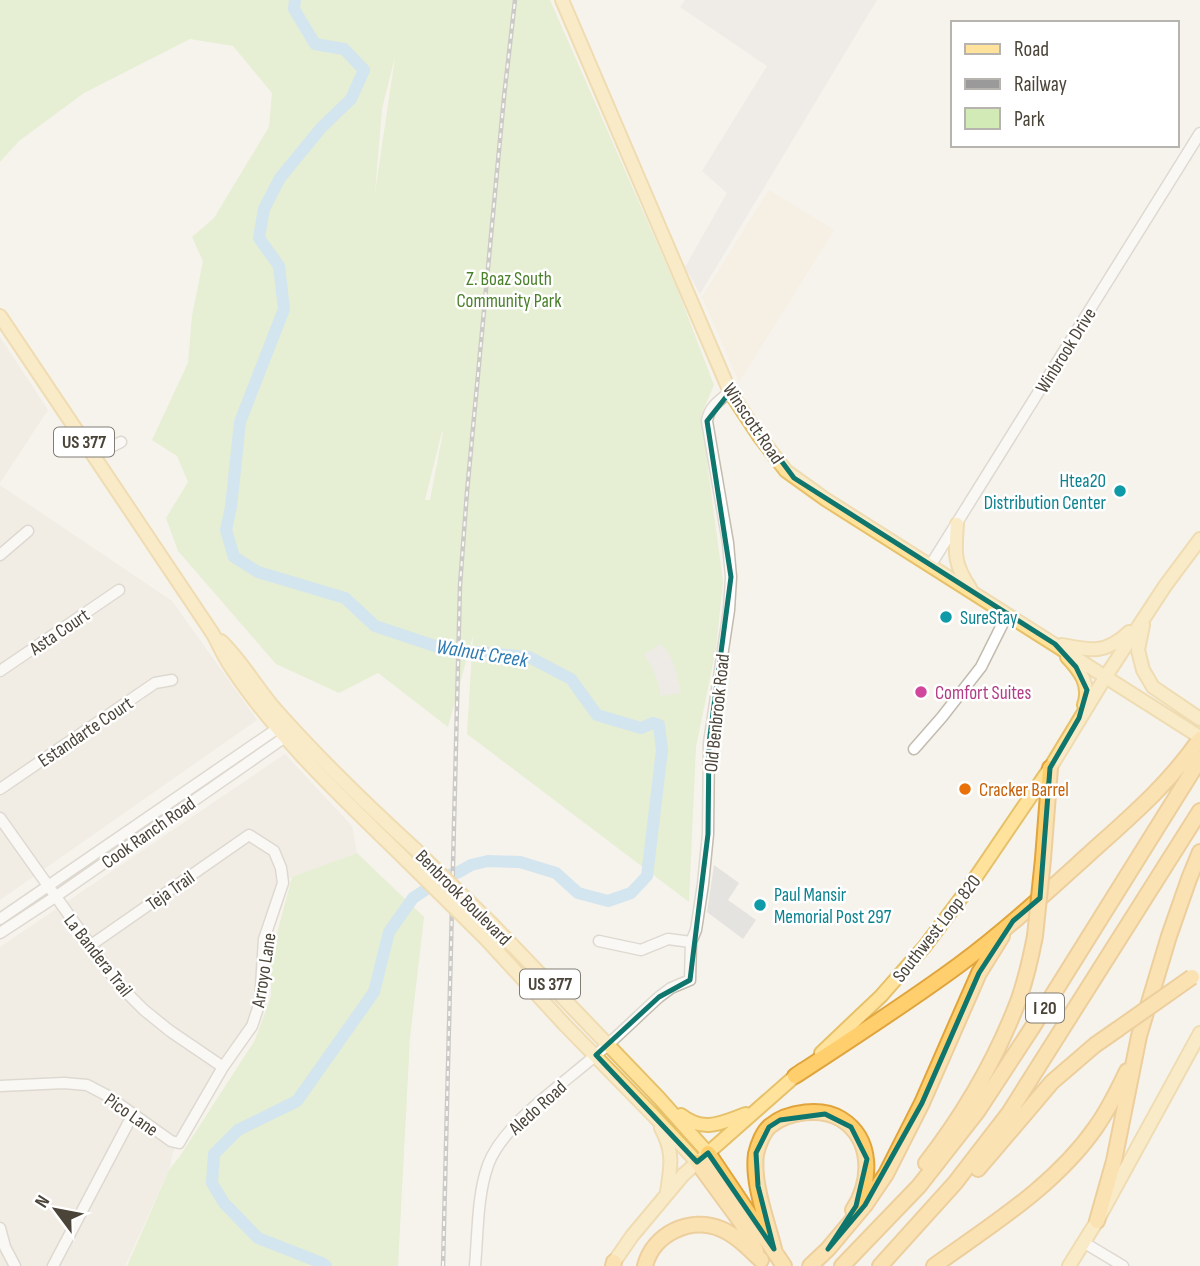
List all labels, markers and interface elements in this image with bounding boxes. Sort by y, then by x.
legend [951,21,1179,147]
text: Road [1014,37,1049,62]
text: Railway [1014,72,1067,97]
text: Park [1014,107,1045,132]
park label: Z. Boaz South Community Park [457,268,562,313]
street label: Winbrook Drive [1031,304,1102,398]
street label: Winscott Road [717,379,788,469]
road number: US 377 [54,428,114,457]
place label: Htea20 Distribution Center [984,470,1107,515]
marker: Htea20 Distribution Center [1112,483,1128,499]
street label: Asta Court [25,604,94,661]
place label: SureStay [960,607,1018,630]
marker: SureStay [938,609,954,625]
water label: Walnut Creek [435,634,530,673]
street label: Old Benbrook Road [700,653,735,773]
place label: Comfort Suites [935,682,1031,705]
marker: Comfort Suites [913,684,929,700]
street label: Estandarte Court [34,692,138,772]
place label: Cracker Barrel [979,779,1069,802]
marker: Cracker Barrel [957,781,973,797]
street label: Cook Ranch Road [97,792,200,874]
street label: Benbrook Boulevard [410,845,516,951]
street label: Teja Trail [142,866,199,916]
street label: Southwest Loop 820 [888,871,986,987]
place label: Paul Mansir Memorial Post 297 [774,884,892,929]
marker: Paul Mansir Memorial Post 297 [752,897,768,913]
street label: La Bandera Trail [59,910,137,1002]
street label: Arroyo Lane [247,931,282,1010]
road number: US 377 [520,970,580,999]
road number: I 20 [1026,993,1064,1023]
street label: Aledo Road [504,1076,572,1141]
street label: Pico Lane [100,1089,162,1142]
north arrow [21,1175,91,1245]
text: N [30,1191,55,1212]

